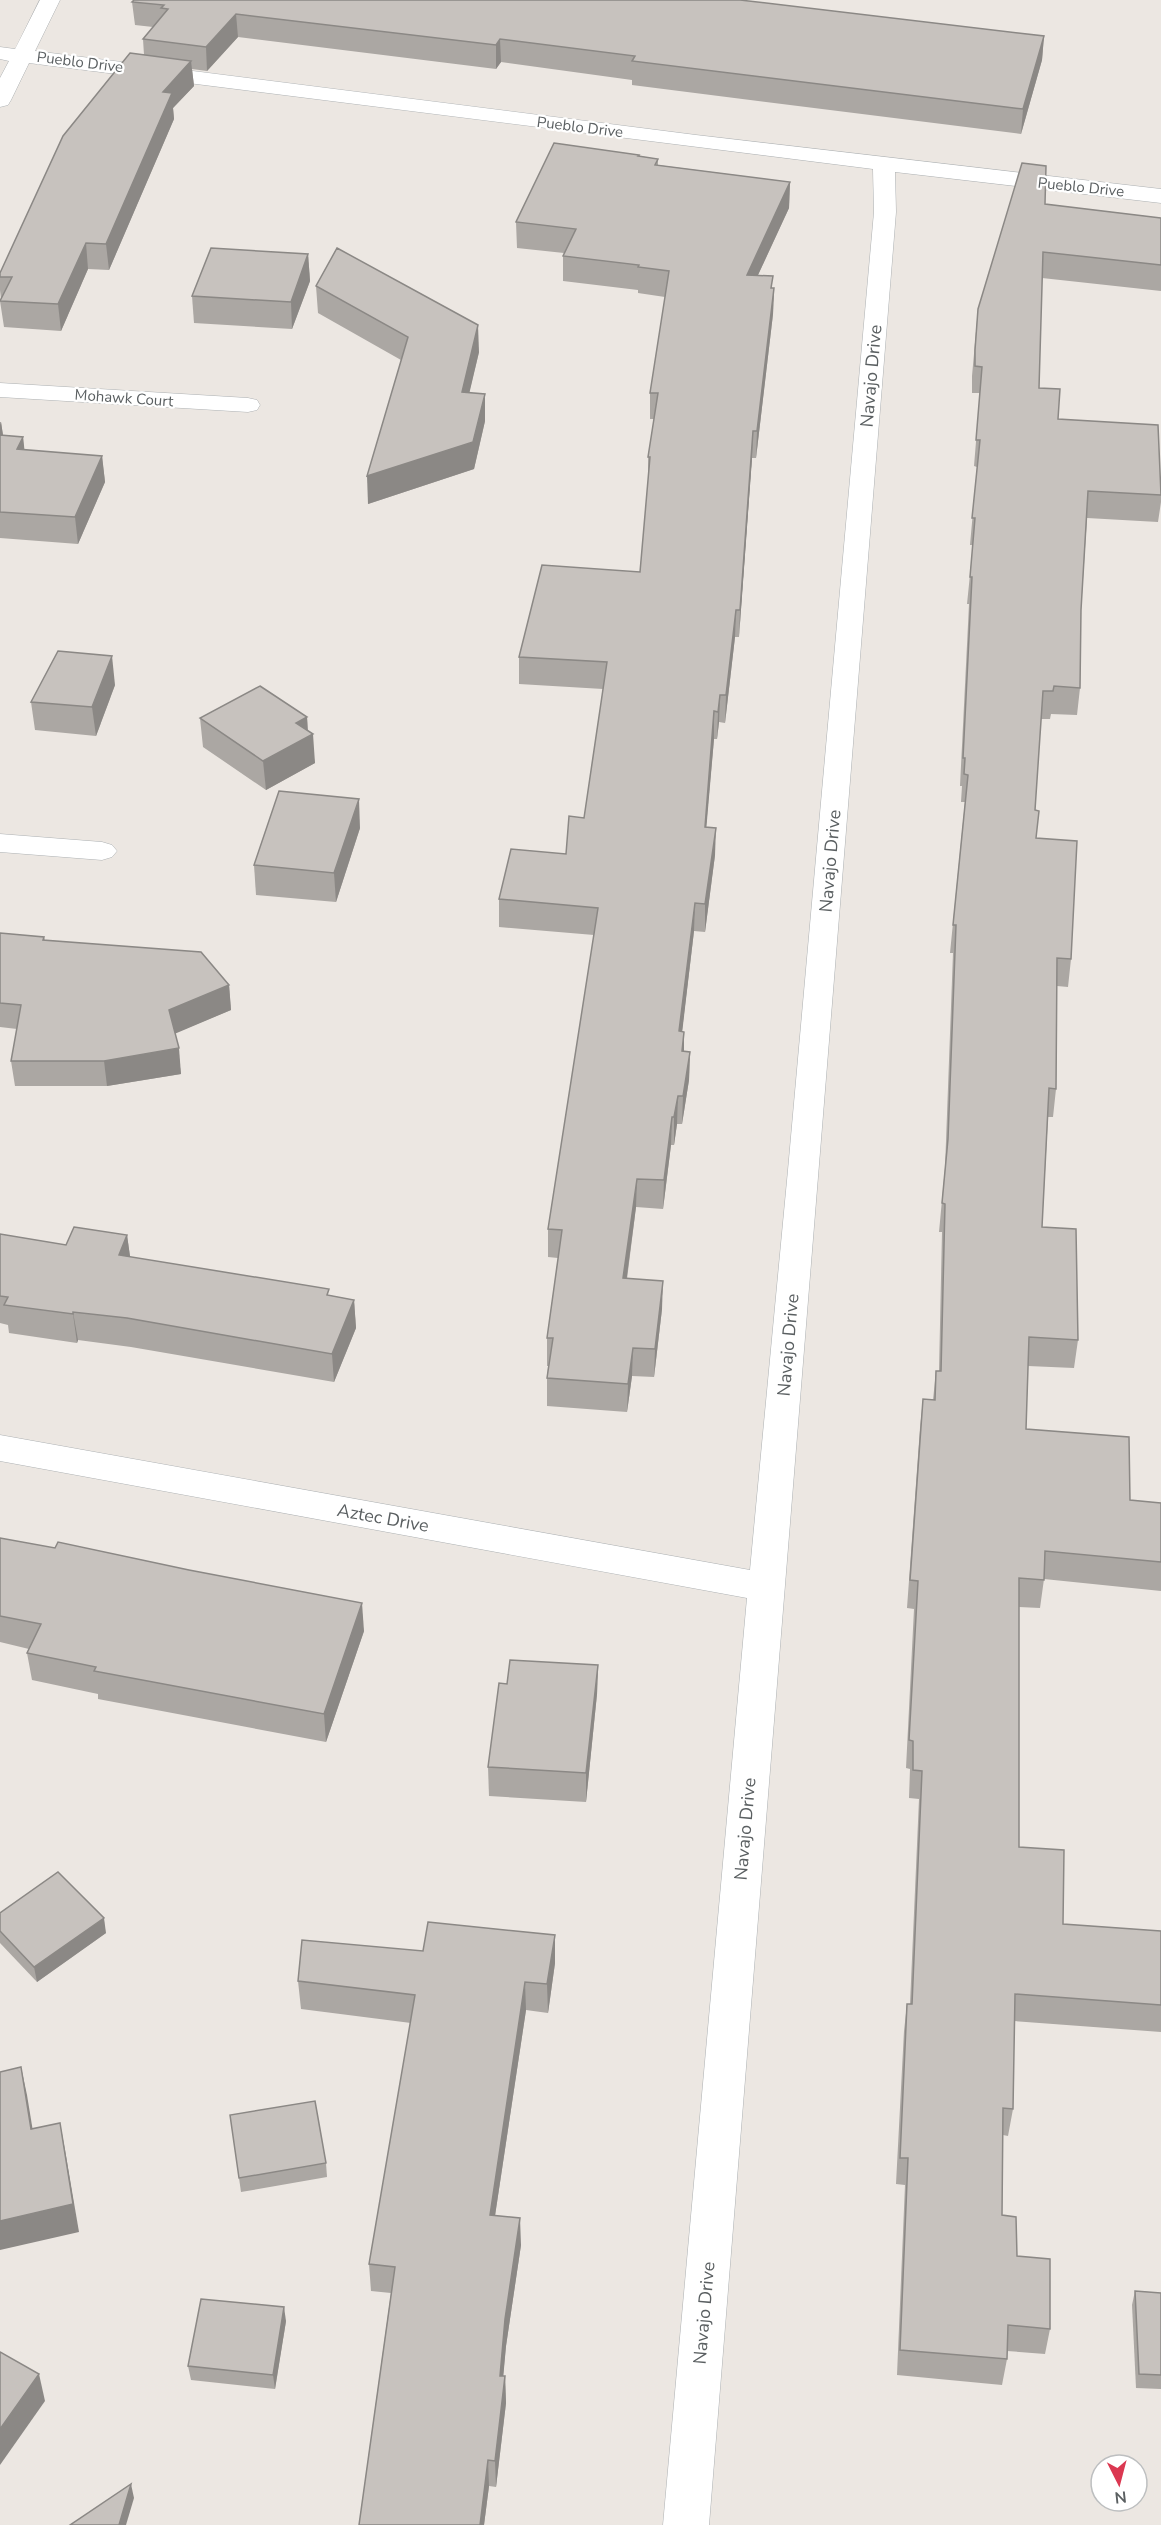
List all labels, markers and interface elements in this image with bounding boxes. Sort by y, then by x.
street label: Pueblo Drive [36,47,124,77]
street label: Pueblo Drive [536,112,624,142]
street label: Pueblo Drive [1037,173,1125,201]
street label: Navajo Drive [855,324,887,428]
street label: Mohawk Court [74,385,175,411]
street label: Navajo Drive [814,809,846,913]
street label: Navajo Drive [772,1293,804,1397]
street label: Aztec Drive [335,1498,431,1538]
street label: Navajo Drive [729,1777,761,1881]
street label: Navajo Drive [688,2261,720,2365]
north arrow [1089,2453,1149,2513]
text: N [1113,2485,1128,2508]

